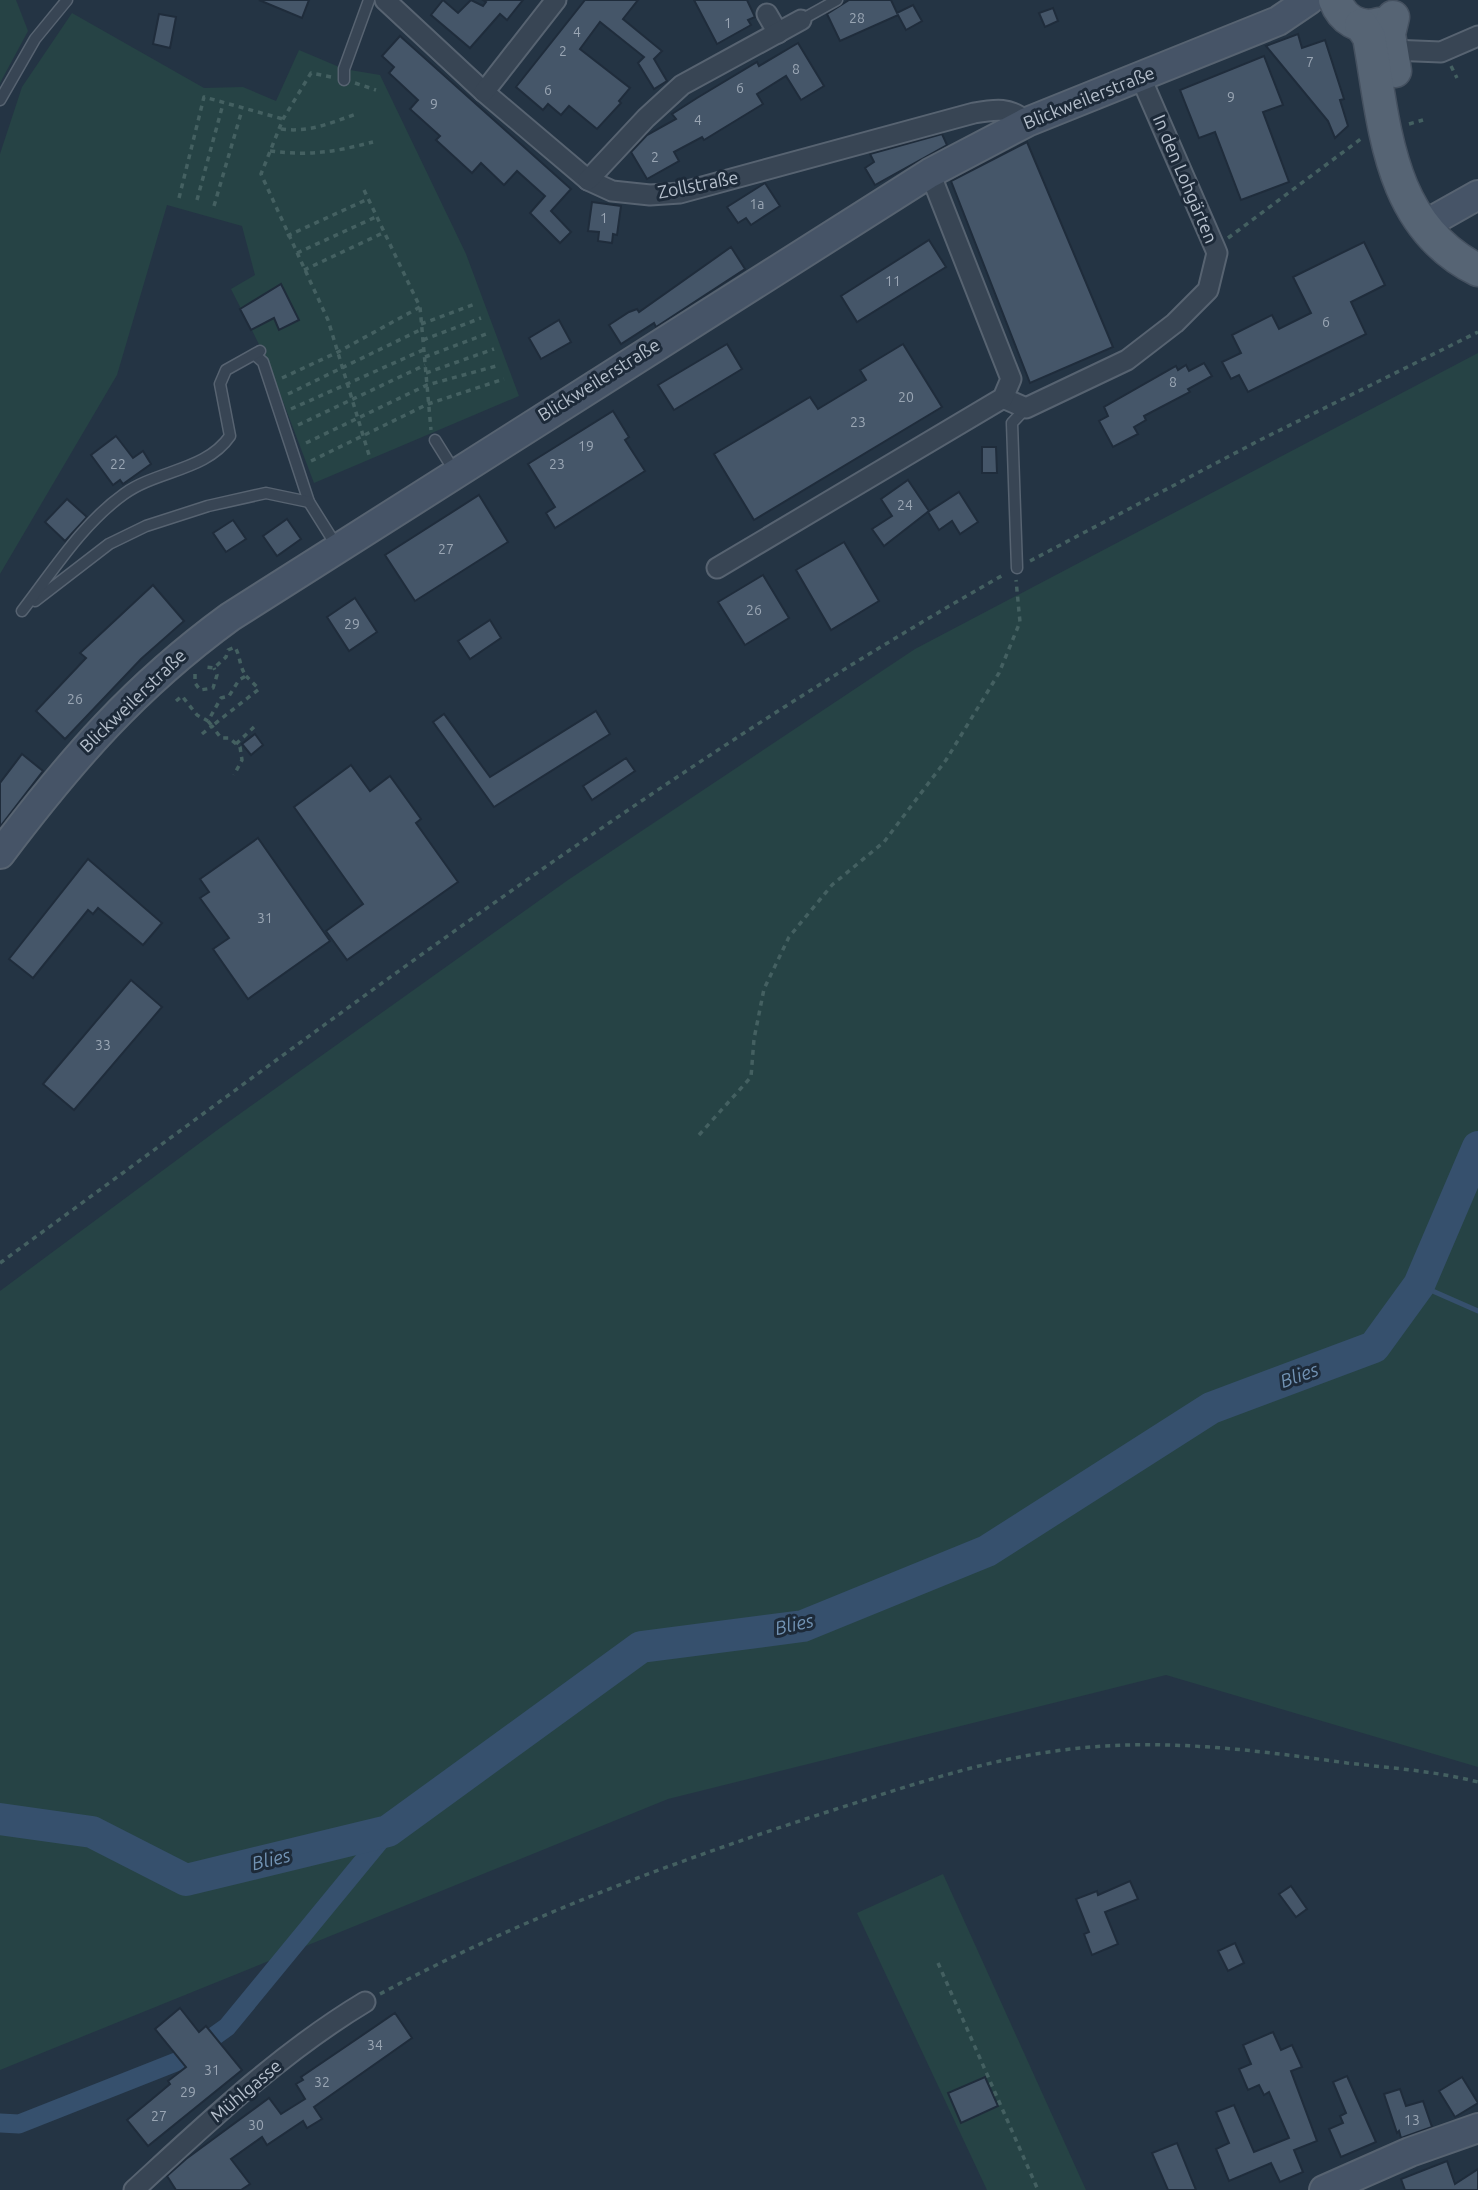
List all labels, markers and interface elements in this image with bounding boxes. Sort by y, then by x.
house number: 28 [849,10,865,26]
house number: 1 [724,15,732,31]
house number: 4 [573,24,581,40]
house number: 2 [559,43,567,59]
house number: 7 [1306,54,1314,70]
house number: 8 [792,61,800,77]
street label: Blickweilerstraße [1020,62,1157,132]
house number: 6 [736,80,744,96]
house number: 6 [544,82,552,98]
house number: 9 [1227,89,1235,105]
house number: 9 [430,96,438,112]
street label: In den Lohgärten [1150,111,1222,246]
house number: 4 [694,112,702,128]
house number: 2 [651,149,659,165]
street label: Zollstraße [656,166,740,202]
house number: 1a [749,196,765,212]
house number: 1 [600,210,608,226]
house number: 11 [885,273,901,289]
house number: 6 [1322,314,1330,330]
street label: Blickweilerstraße [534,334,663,425]
house number: 8 [1169,374,1177,390]
house number: 20 [898,389,914,405]
house number: 23 [850,414,866,430]
house number: 19 [578,438,594,454]
house number: 22 [110,456,126,472]
house number: 23 [549,456,565,472]
house number: 24 [897,497,913,513]
house number: 27 [438,541,454,557]
house number: 26 [746,602,762,618]
house number: 29 [344,616,360,632]
street label: Blickweilerstraße [75,645,189,756]
house number: 26 [67,691,83,707]
house number: 31 [257,910,273,926]
house number: 33 [95,1037,111,1053]
water label: Blies [1277,1358,1321,1392]
water label: Blies [772,1609,816,1639]
water label: Blies [249,1844,293,1874]
house number: 34 [367,2037,383,2053]
street label: Mühlgasse [206,2055,285,2126]
house number: 31 [204,2062,220,2078]
house number: 32 [314,2074,330,2090]
house number: 29 [180,2084,196,2100]
house number: 27 [151,2108,167,2124]
house number: 13 [1404,2112,1420,2128]
house number: 30 [248,2117,264,2133]

